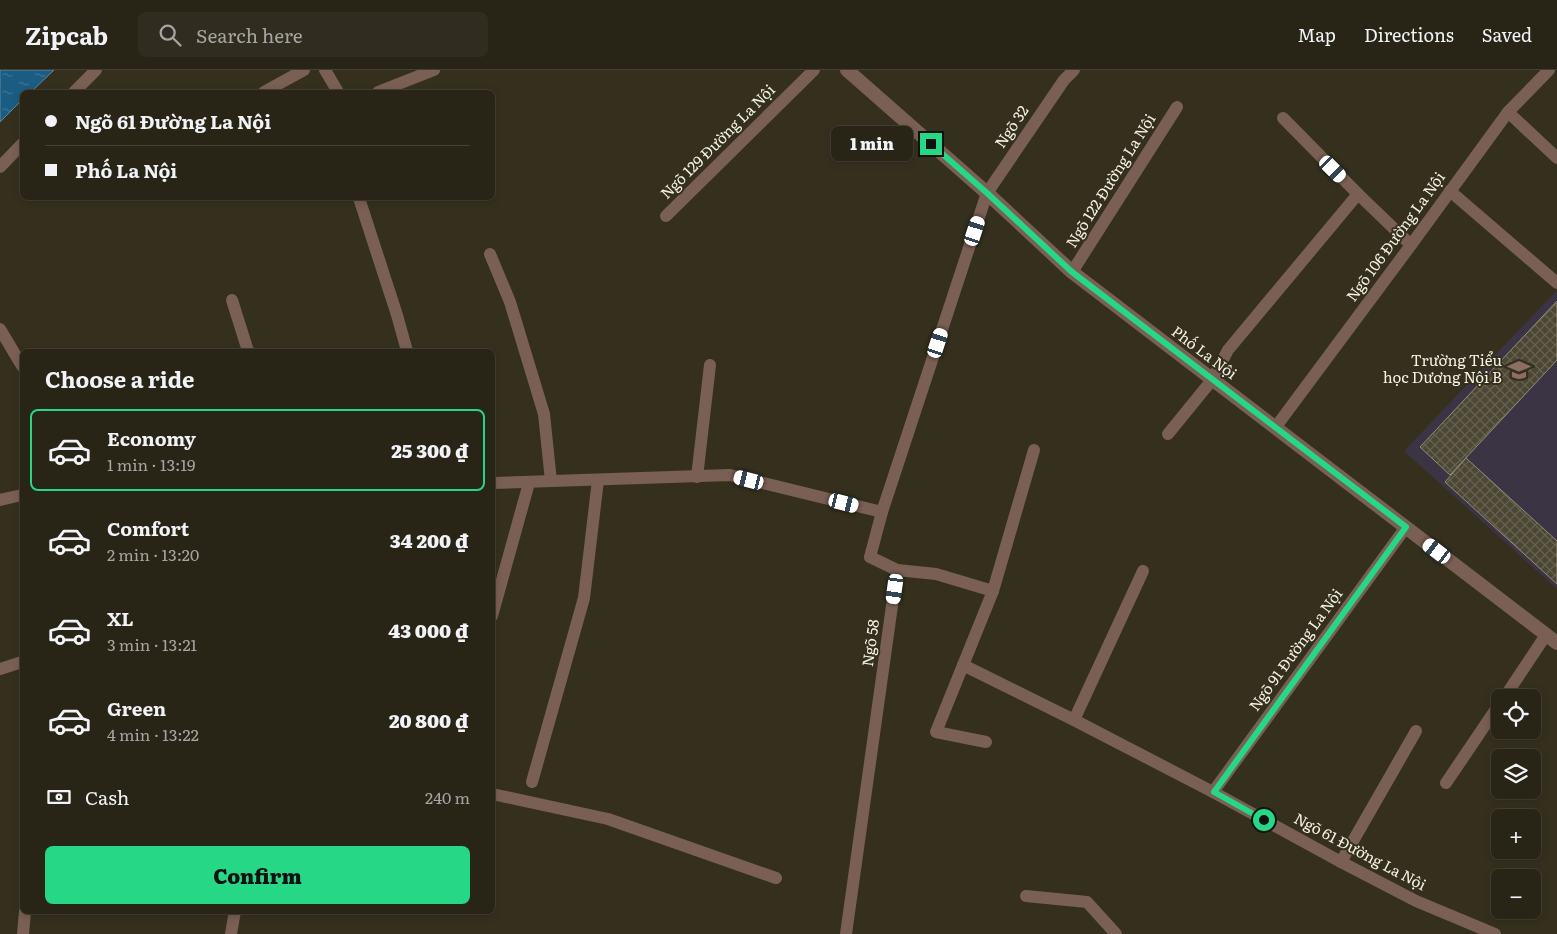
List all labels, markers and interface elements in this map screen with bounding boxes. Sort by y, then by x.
search box [138,12,488,57]
text: Zipcab [25,17,108,52]
icon: search [156,21,184,49]
text: Search here [196,21,303,49]
text: Map [1298,21,1336,48]
text: Directions [1364,21,1454,48]
text: Saved [1482,21,1532,48]
street label: Ngõ 129 Đường La Nội [654,78,780,204]
street label: Ngõ 32 [988,100,1034,152]
text: Ngõ 61 Đường La Nội [75,107,271,135]
street label: Ngõ 122 Đường La Nội [1059,109,1160,252]
callout: 1 min [831,126,914,162]
text: 1 min [850,131,894,155]
route end [920,133,942,155]
car [1317,153,1348,185]
text: Phố La Nội [75,156,177,184]
street label: Ngõ 106 Đường La Nội [1340,166,1450,306]
car [963,214,986,248]
street label: Phố La Nội [1167,319,1243,384]
car [926,326,949,360]
place label: Trường Tiểu học Dương Nội B [1383,348,1502,388]
school or university icon: Trường Tiểu học Dương Nội B [1506,357,1532,383]
text: Choose a ride [45,362,194,395]
text: Economy [107,424,196,452]
icon: car [47,428,92,473]
text: 25 300 ₫ [391,436,468,464]
text: 1 min · 13:19 [107,452,195,476]
car [732,469,765,491]
car [827,492,860,514]
text: Comfort [107,514,189,542]
icon: car [47,518,92,563]
text: 34 200 ₫ [390,526,468,554]
car [1420,536,1453,566]
text: 2 min · 13:20 [107,542,199,566]
car [885,573,904,605]
street label: Ngõ 91 Đường La Nội [1242,583,1347,715]
text: XL [107,604,134,632]
icon: car [47,608,92,653]
text: 43 000 ₫ [388,616,468,644]
street label: Ngõ 58 [855,618,884,668]
text: 3 min · 13:21 [107,632,197,656]
map controls [1491,689,1541,919]
button: locate [1491,689,1541,739]
text: Green [107,694,166,722]
icon: car [47,698,92,743]
text: 20 800 ₫ [389,706,468,734]
text: 4 min · 13:22 [107,722,199,746]
button: layers [1491,749,1541,799]
icon: cash [45,783,73,811]
text: Cash [85,783,129,811]
text: 240 m [425,785,470,809]
street label: Ngõ 61 Đường La Nội [1291,806,1431,895]
route start [1253,809,1275,831]
button: + [1491,809,1541,859]
button: Confirm [45,846,470,904]
button: − [1491,869,1541,919]

